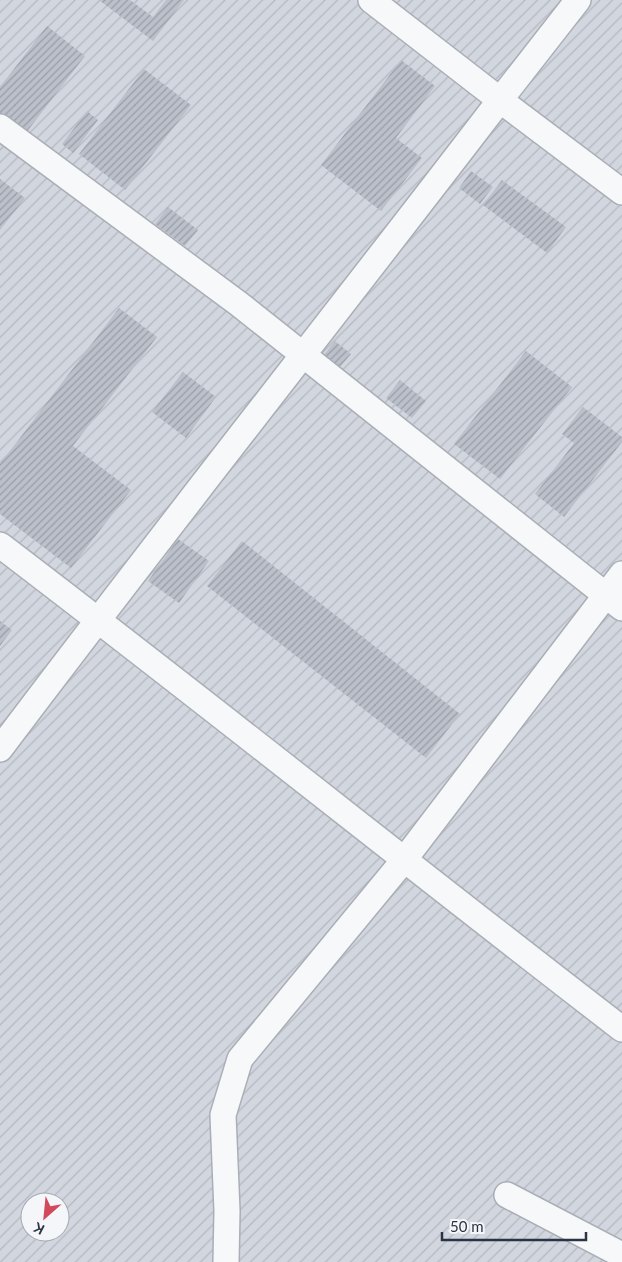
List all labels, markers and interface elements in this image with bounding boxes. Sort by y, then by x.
north arrow [20,1192,70,1242]
scale bar [442,1210,586,1242]
text: 50 m [450,1217,484,1235]
text: K [30,1219,47,1239]

